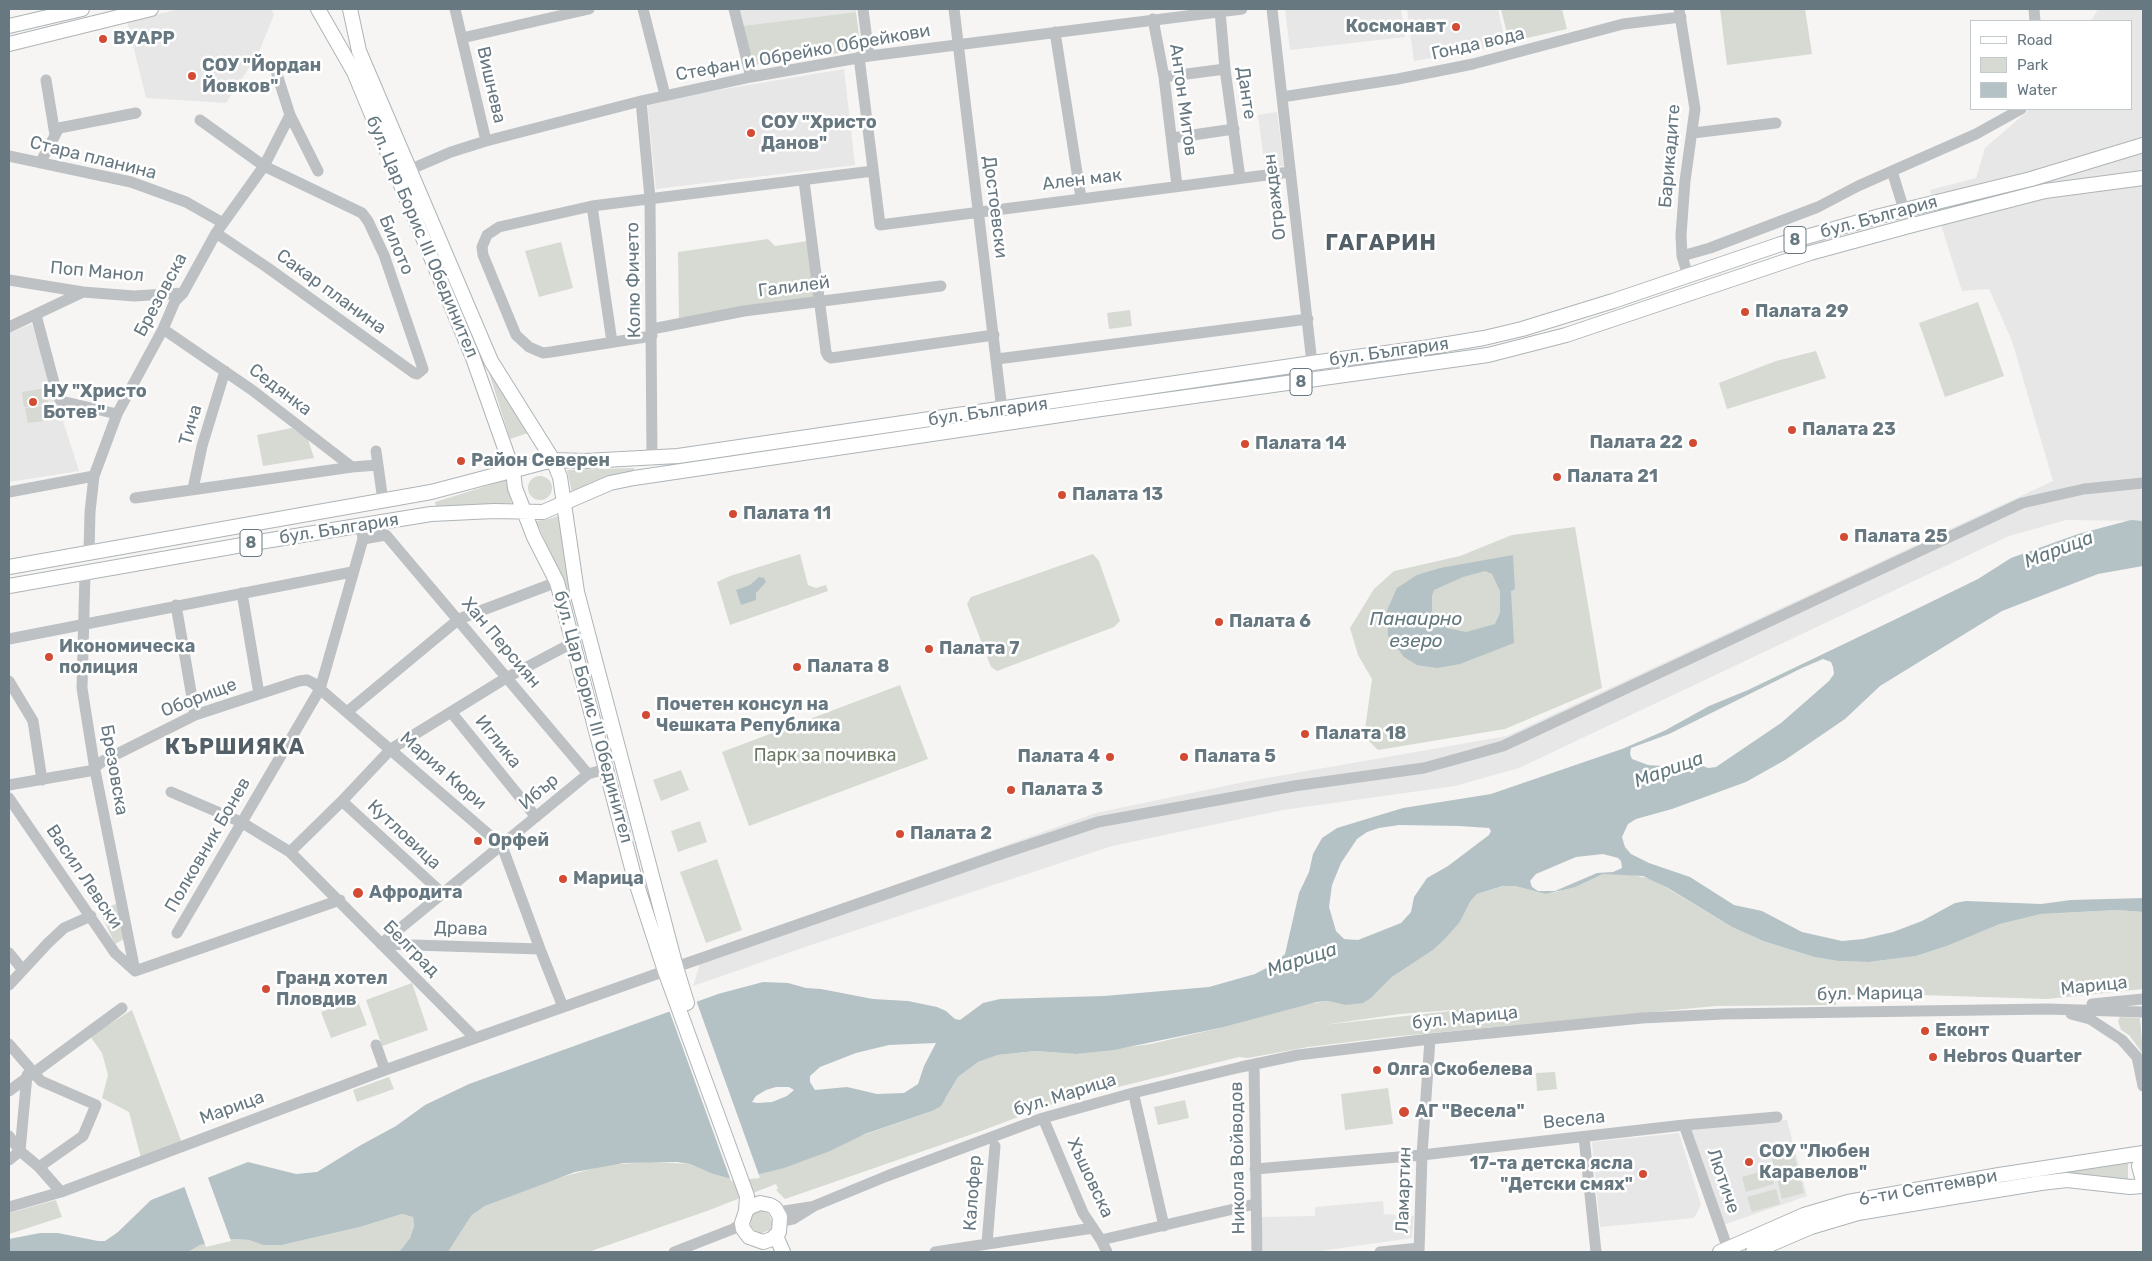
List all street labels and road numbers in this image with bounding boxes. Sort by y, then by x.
street label: Стефан и Обрейко Обрейкови [674,20,932,86]
street label: Гонда вода [1429,23,1527,65]
street label: Антон Митов [1164,43,1202,157]
street label: Вишнева [472,44,510,126]
street label: Данте [1232,65,1260,121]
street label: Барикадите [1655,103,1685,209]
street label: бул. Цар Борис III Обединител [361,113,483,361]
street label: Стара планина [27,132,159,184]
street label: Огражден [1259,153,1291,241]
street label: Достоевски [978,154,1012,260]
street label: Ален мак [1041,164,1123,196]
street label: бул. България [1818,191,1940,243]
street label: Билото [374,212,418,278]
street label: Колю Фичето [622,222,646,338]
road number: 8 [1784,226,1806,254]
street label: Сакар планина [272,245,390,339]
street label: Брезовска [130,250,192,340]
street label: Поп Манол [49,257,145,287]
street label: Галилей [757,272,831,302]
street label: бул. България [1328,333,1450,371]
street label: Седянка [244,359,316,421]
road number: 8 [1290,368,1312,396]
street label: бул. България [927,393,1049,431]
street label: Тича [175,402,207,448]
street label: бул. България [278,509,400,549]
road number: 8 [240,530,262,556]
street label: бул. Цар Борис III Обединител [549,588,637,846]
street label: Хан Персиян [457,593,545,693]
street label: Оборище [158,674,240,722]
street label: Иглика [470,711,526,773]
street label: Брезовска [95,723,133,817]
street label: Мария Кюри [395,728,491,814]
street label: Ибър [515,769,563,815]
street label: Полковник Бонев [161,774,255,916]
street label: Кутловица [363,796,445,874]
street label: Васил Левски [41,821,127,933]
street label: Белград [378,916,444,982]
street label: Драва [434,917,488,941]
street label: Марица [2060,972,2128,1000]
street label: бул. Марица [1817,982,1923,1006]
street label: бул. Марица [1411,1002,1519,1034]
street label: бул. Марица [1011,1069,1119,1121]
street label: Никола Войводов [1226,1081,1250,1235]
street label: Марица [197,1086,267,1130]
street label: Весела [1542,1106,1606,1134]
street label: Хъшовска [1062,1135,1118,1221]
street label: Ламартин [1392,1146,1416,1234]
street label: Лютиче [1702,1146,1744,1216]
street label: Калофер [960,1154,986,1232]
street label: 6-ти Септември [1857,1165,1999,1211]

